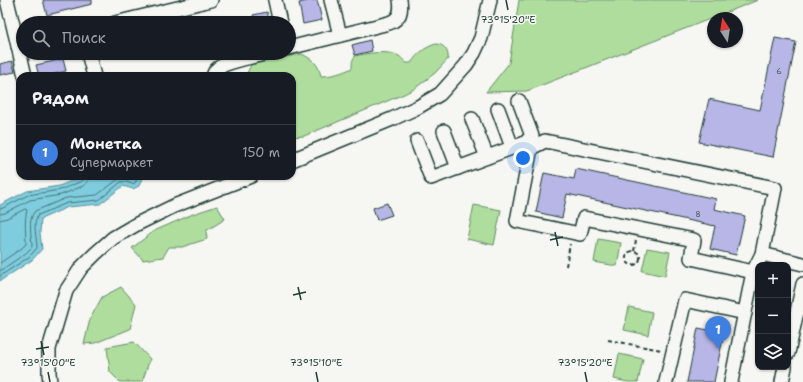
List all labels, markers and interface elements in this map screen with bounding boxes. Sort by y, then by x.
north arrow [707,12,743,48]
text: 73°15'20"E [481,13,535,26]
search box [16,16,296,60]
icon: search [30,27,52,49]
text: Поиск [62,28,106,48]
house number: 6 [776,66,782,77]
text: Рядом [32,87,89,109]
text: Монетка [70,134,142,154]
text: 1 [42,144,48,161]
text: 150 m [242,144,280,161]
your location [513,148,533,168]
text: Супермаркет [70,154,153,171]
house number: 8 [695,209,701,220]
map controls [755,262,791,370]
button: + [755,262,791,298]
button: − [755,298,791,334]
pin: 1 [705,316,731,349]
button: layers [755,334,791,370]
text: 73°15'00"E [20,356,76,369]
text: 73°15'10"E [290,356,342,369]
text: 73°15'20"E [558,356,612,369]

